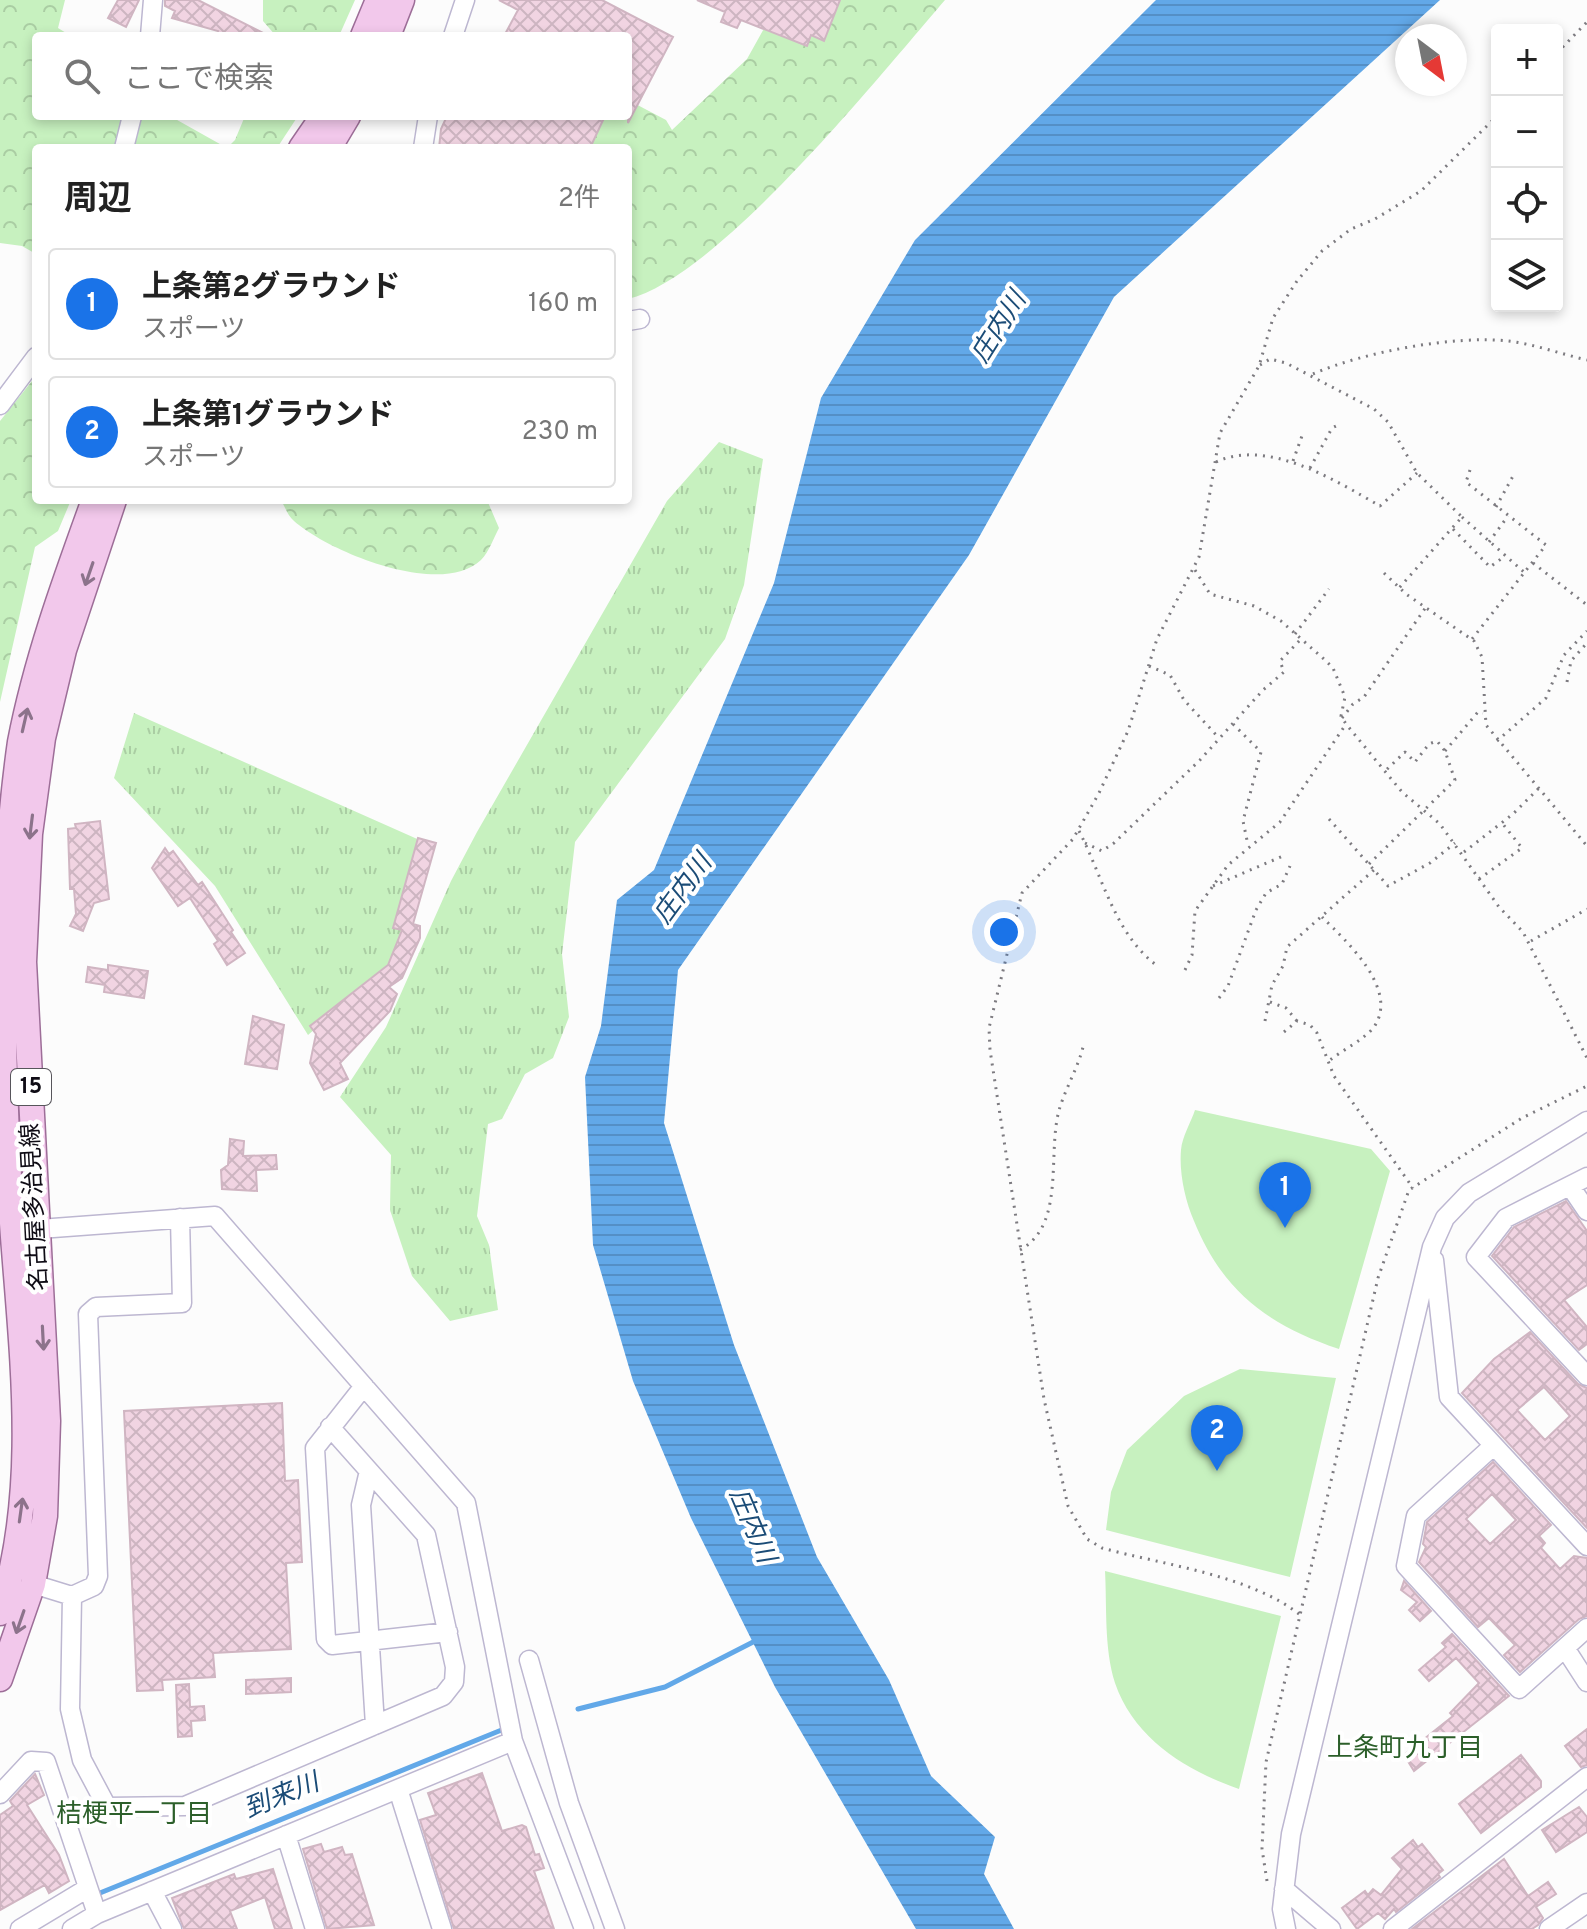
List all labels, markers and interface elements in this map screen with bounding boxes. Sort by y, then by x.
north arrow [1395,24,1467,96]
map controls [1491,24,1563,312]
button: + [1491,24,1563,96]
search box [32,32,632,120]
icon: search [60,54,104,98]
text: ここで検索 [124,62,274,99]
button: − [1491,96,1563,168]
button: locate [1491,168,1563,240]
text: 周辺 [64,179,132,222]
text: 2件 [558,183,600,216]
button: layers [1491,240,1563,312]
text: 上条第2グラウンド [142,270,400,307]
water label: 庄内川 [965,284,1036,370]
text: 1 [87,288,97,321]
text: 160 m [528,288,598,321]
text: スポーツ [142,314,245,347]
text: 上条第1グラウンド [142,398,394,435]
text: 2 [84,416,100,449]
text: 230 m [522,416,598,449]
text: スポーツ [142,442,245,475]
one-way arrow [81,561,96,586]
one-way arrow [18,708,33,734]
one-way arrow [23,813,38,839]
water label: 庄内川 [648,846,722,931]
your location [984,912,1024,952]
road number: 15 [11,1069,51,1105]
street label: 名古屋多治見線 [17,1122,55,1292]
pin: 1 [1259,1162,1311,1228]
one-way arrow [36,1324,51,1351]
pin: 2 [1191,1405,1243,1471]
water label: 庄内川 [721,1484,783,1571]
one-way arrow [14,1498,29,1523]
one-way arrow [12,1610,27,1635]
district label: 上条町九丁目 [1327,1733,1483,1766]
water label: 到来川 [240,1766,327,1827]
district label: 桔梗平一丁目 [56,1799,212,1832]

